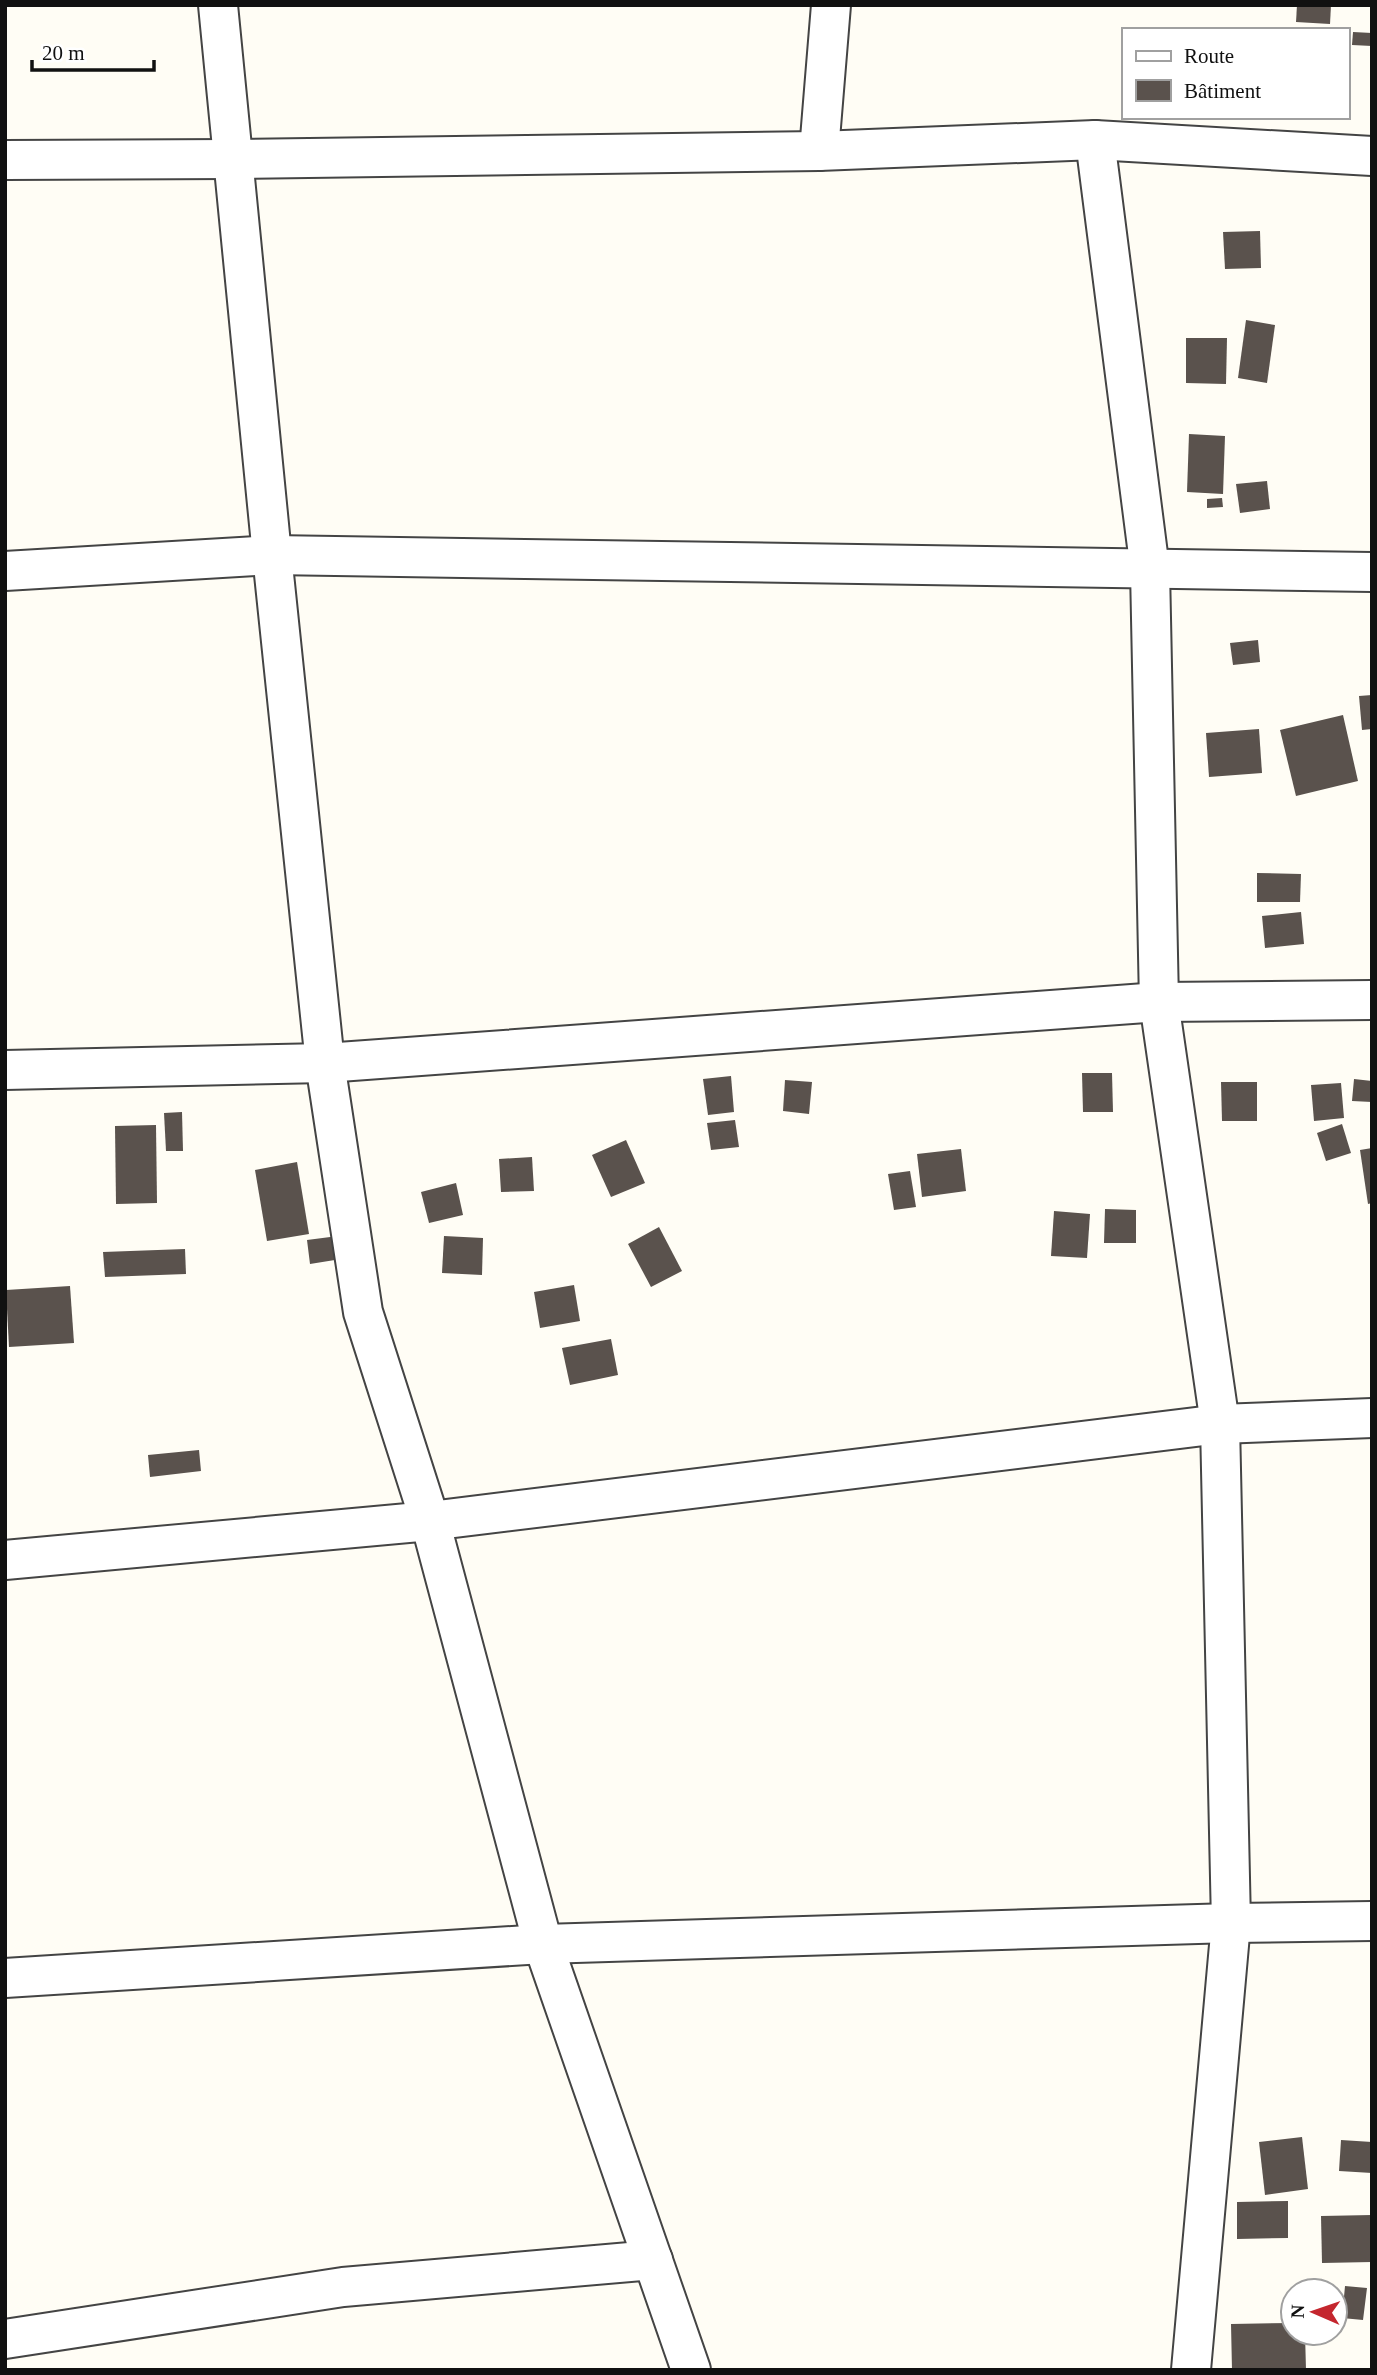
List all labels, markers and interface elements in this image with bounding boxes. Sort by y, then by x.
scale bar [32,28,154,72]
legend [1122,28,1349,119]
text: 20 m [42,41,85,65]
text: Route [1184,44,1234,68]
text: Bâtiment [1184,79,1261,103]
north arrow [1279,2277,1349,2347]
text: N [1287,2304,1308,2319]

